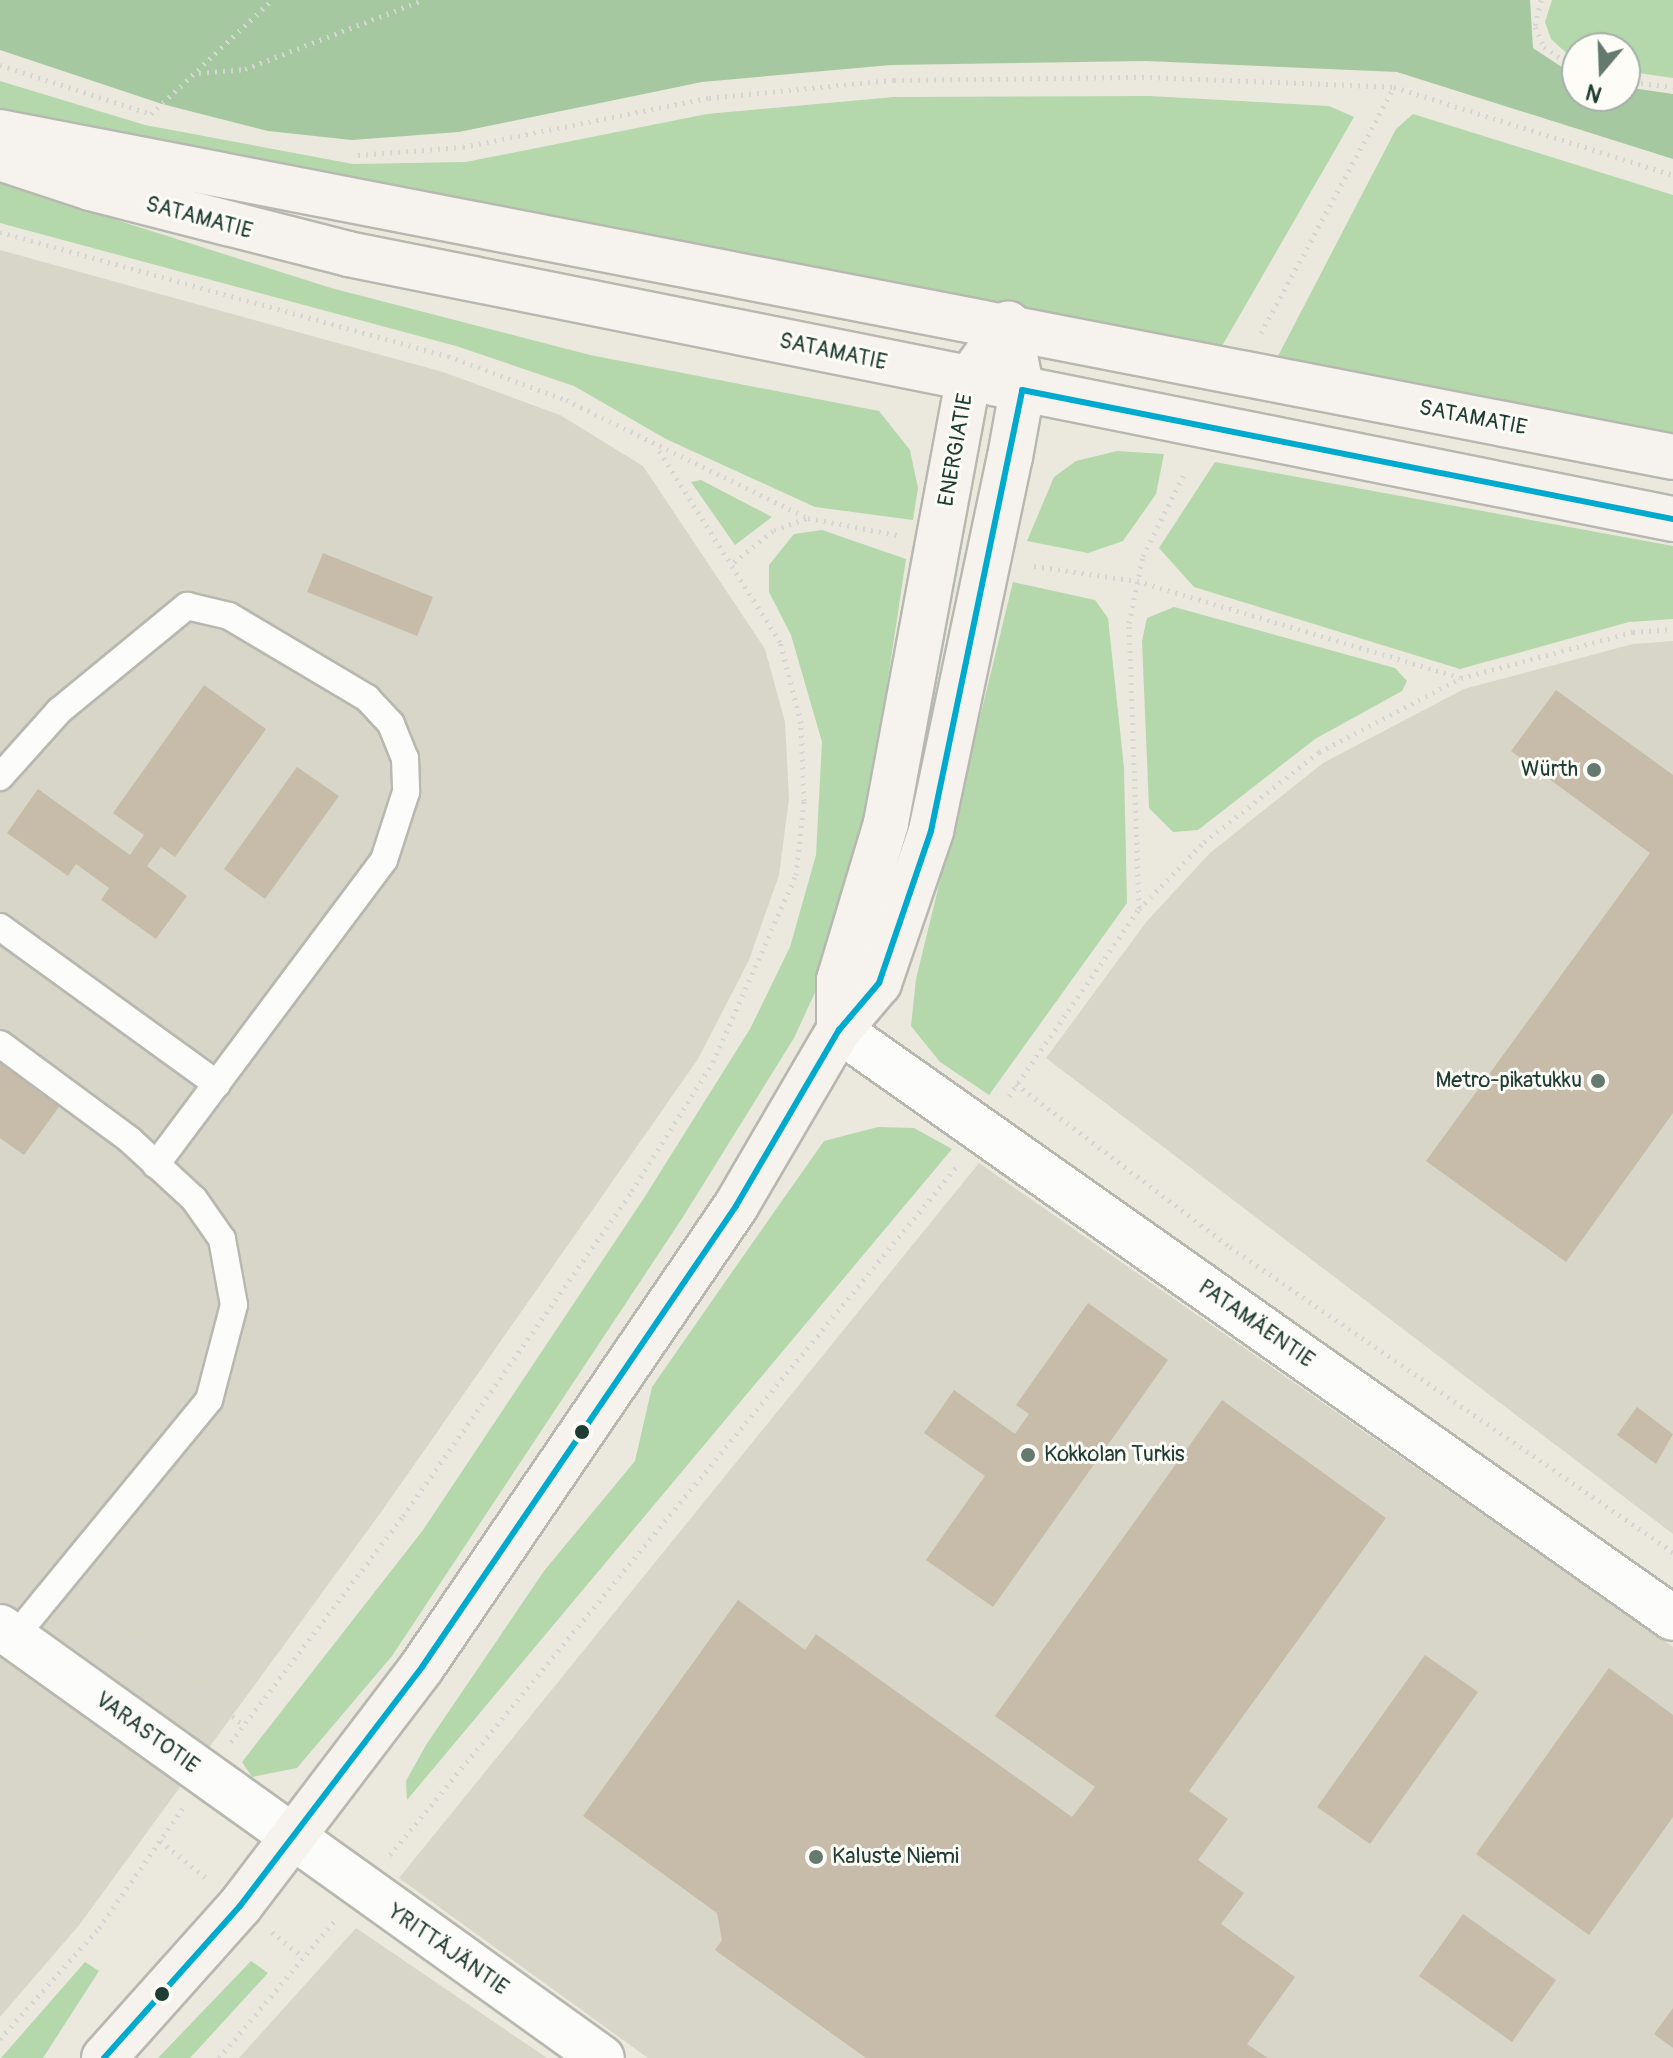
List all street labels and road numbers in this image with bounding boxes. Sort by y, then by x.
street label: SATAMATIE [143,191,255,245]
street label: SATAMATIE [777,328,889,376]
street label: ENERGIATIE [933,392,979,508]
street label: SATAMATIE [1417,395,1529,441]
street label: PATAMÄENTIE [1193,1274,1319,1374]
street label: VARASTOTIE [90,1687,204,1779]
street label: YRITTÄJÄNTIE [383,1899,513,2001]

